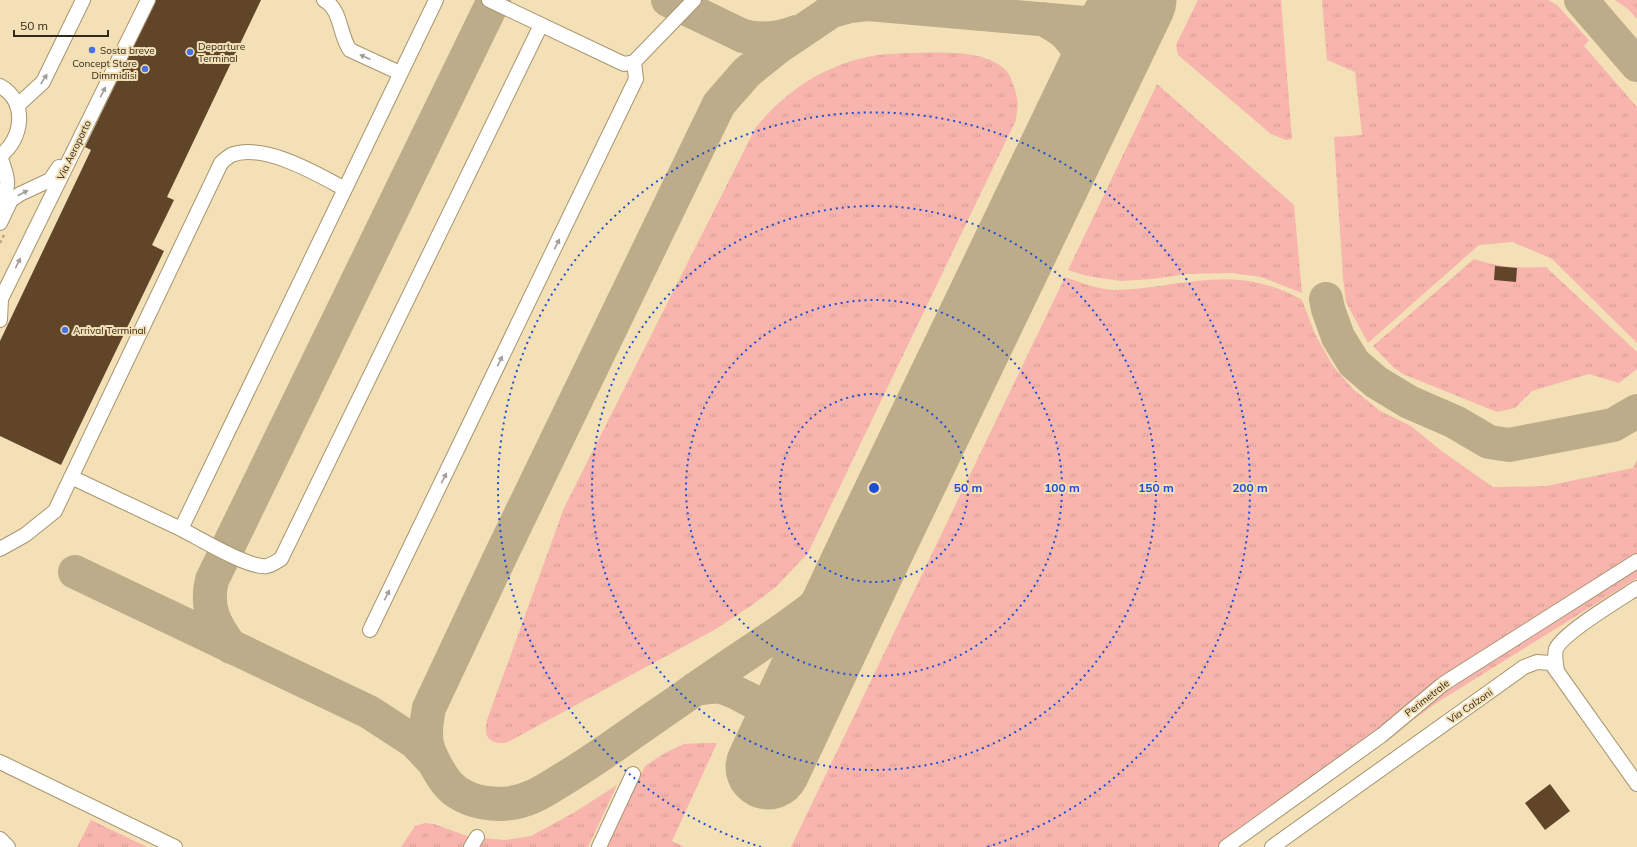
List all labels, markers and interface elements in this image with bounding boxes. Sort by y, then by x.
scale bar [14,12,108,38]
text: 50 m [20,18,48,33]
place label: Departure Terminal [198,40,245,65]
place label: Sosta breve [100,44,155,57]
marker: Sosta breve [87,45,97,55]
marker: Departure Terminal [185,47,195,57]
one-way arrow [359,54,370,60]
place label: Concept Store Dimmidisi [72,57,137,82]
marker: Concept Store Dimmidisi [140,64,150,74]
one-way arrow [41,73,48,84]
one-way arrow [100,86,106,98]
street label: Via Aeroporto [54,118,94,182]
one-way arrow [17,189,29,196]
one-way arrow [554,238,560,250]
one-way arrow [15,258,21,269]
place label: Arrival Terminal [73,324,146,337]
marker: Arrival Terminal [60,325,70,335]
one-way arrow [497,356,503,367]
one-way arrow [441,473,447,484]
text: 50 m [954,480,982,495]
text: 100 m [1044,480,1080,495]
text: 150 m [1138,480,1174,495]
text: 200 m [1232,480,1268,495]
centre of rings [867,481,881,495]
one-way arrow [384,590,390,601]
street label: Perimetrale [1402,677,1452,719]
street label: Via Calzoni [1445,686,1495,726]

